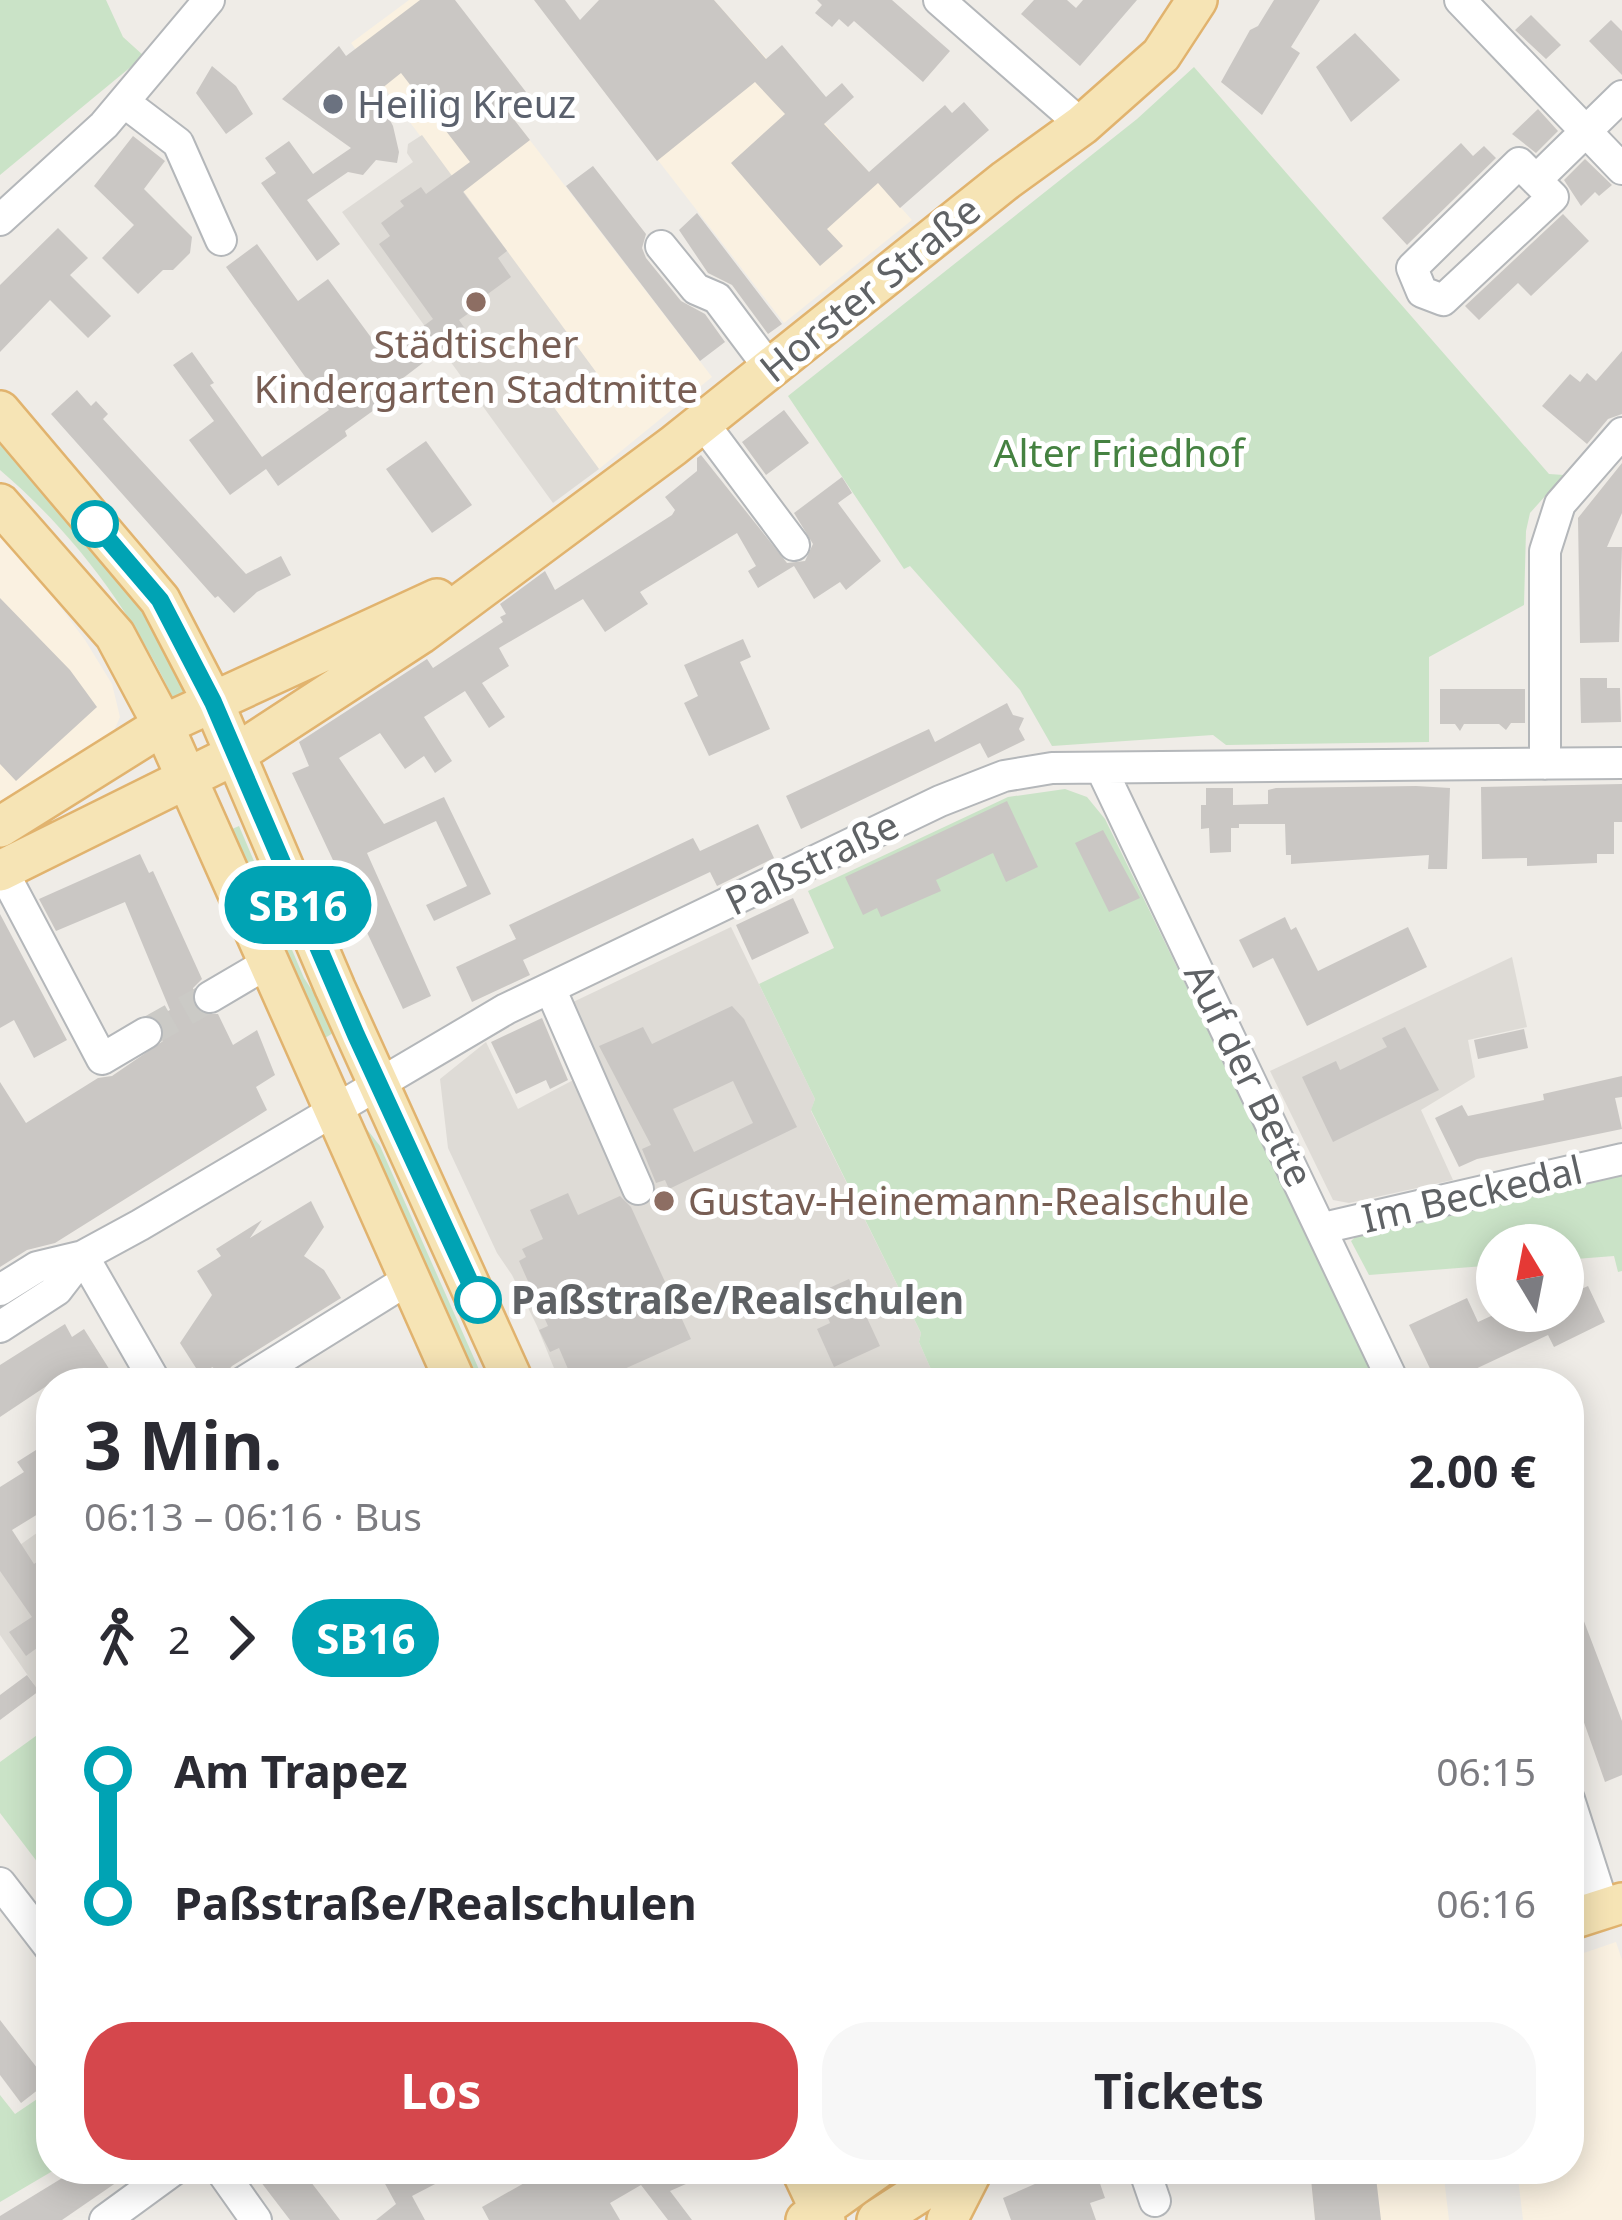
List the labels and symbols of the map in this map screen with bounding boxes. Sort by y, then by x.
place label: Heilig Kreuz [357,76,576,129]
marker: Heilig Kreuz [320,91,346,117]
street label: Horster Straße [748,183,990,393]
marker: Städtischer Kindergarten Stadtmitte [463,289,489,315]
place label: Städtischer Kindergarten Stadtmitte [254,316,698,414]
park label: Alter Friedhof [994,425,1247,478]
unlabelled marker [73,502,117,546]
street label: Paßstraße [716,797,907,926]
line badge: SB16 [214,866,382,944]
street label: Auf der Bette [1173,954,1327,1195]
street label: Im Beckedal [1356,1141,1587,1244]
place label: Gustav-Heinemann-Realschule [688,1173,1250,1226]
marker: Gustav-Heinemann-Realschule [651,1188,677,1214]
north arrow [1476,1224,1584,1332]
place label: Paßstraße/Realschulen [511,1272,964,1325]
marker: Paßstraße/Realschulen [456,1278,500,1322]

